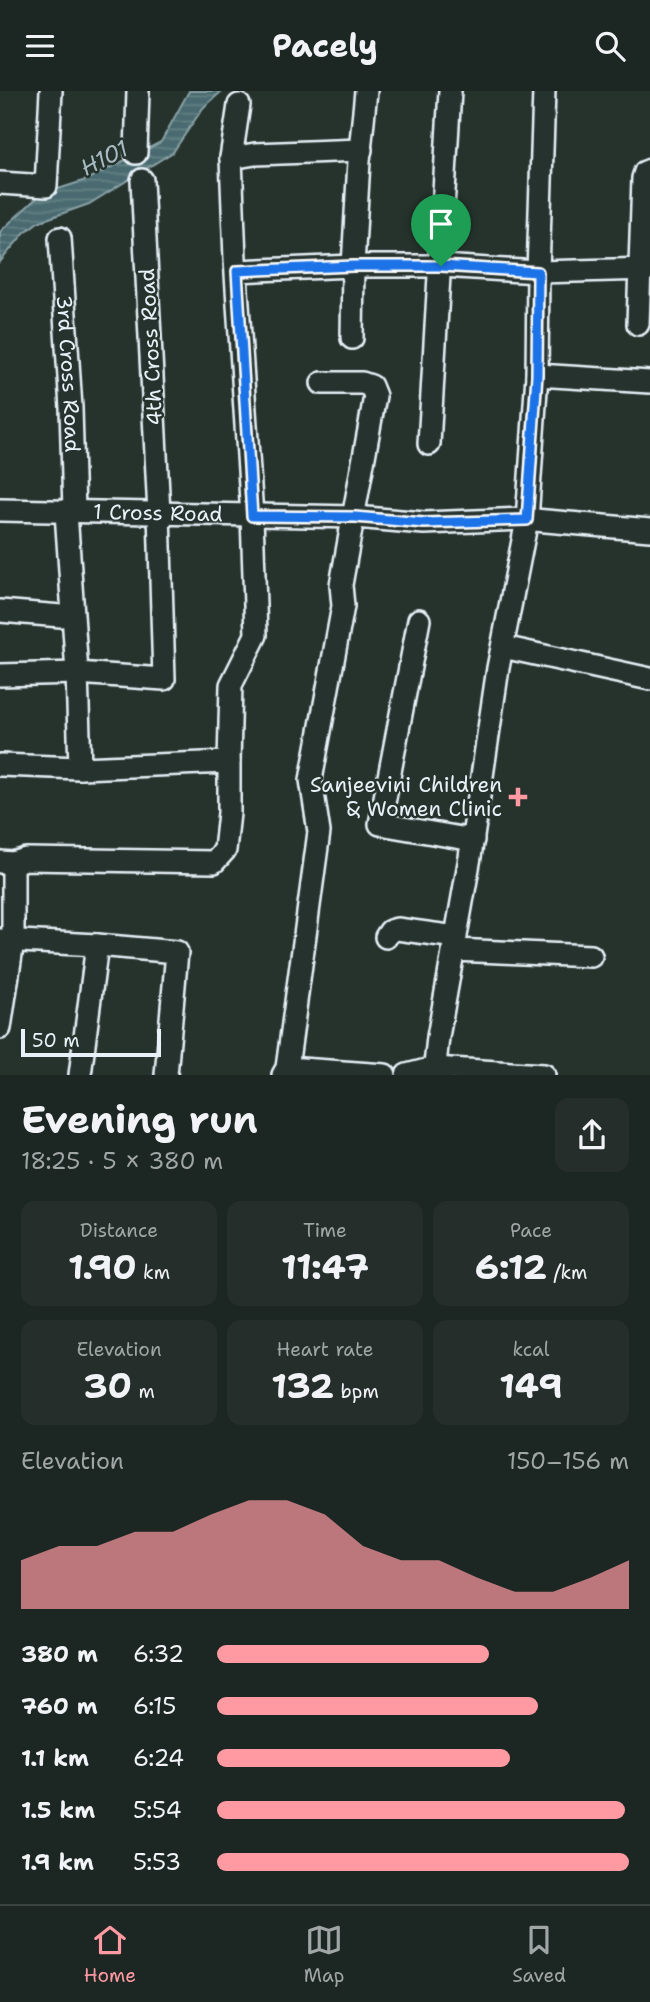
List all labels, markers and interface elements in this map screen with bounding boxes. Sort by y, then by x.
text: Pacely [272,24,378,67]
icon: menu [21,27,59,65]
icon: search [591,27,629,65]
water label: H101 [75,133,133,183]
pin [411,194,471,266]
icon: arrive [422,205,460,243]
street label: 4th Cross Road [133,268,169,426]
street label: 3rd Cross Road [50,294,86,453]
street label: 1 Cross Road [93,498,223,528]
place label: Sanjeevini Children & Women Clinic [310,771,502,823]
marker: Sanjeevini Children & Women Clinic [508,787,528,807]
scale bar [21,1025,161,1057]
text: 50 m [32,1028,80,1053]
text: Evening run [21,1094,258,1145]
button: share [555,1098,629,1172]
text: 18:25 · 5 × 380 m [21,1146,223,1176]
text: Distance [80,1218,158,1243]
text: Time [303,1218,347,1243]
text: Pace [510,1218,552,1243]
text: 1.90 [68,1243,137,1290]
text: 11:47 [281,1243,369,1290]
text: 6:12 [475,1243,547,1290]
text: km [137,1260,170,1285]
text: /km [547,1260,587,1285]
text: Elevation [76,1337,162,1362]
text: Heart rate [277,1337,373,1362]
text: kcal [513,1337,549,1362]
text: 30 [83,1362,132,1409]
text: 132 [271,1362,334,1409]
text: 149 [499,1362,563,1409]
text: m [132,1379,155,1404]
text: bpm [334,1379,379,1404]
text: Elevation [21,1446,124,1476]
text: 150–156 m [507,1446,629,1476]
text: 380 m [21,1639,98,1669]
text: 6:32 [133,1639,184,1669]
text: 760 m [21,1691,98,1721]
text: 6:15 [133,1691,176,1721]
text: 1.1 km [21,1743,89,1773]
text: 6:24 [133,1743,184,1773]
text: 1.5 km [21,1795,95,1825]
text: 5:54 [133,1795,182,1825]
text: 1.9 km [21,1847,94,1877]
text: 5:53 [133,1847,181,1877]
tab: Home [84,1921,136,1988]
tab: Map [304,1921,344,1988]
tab: Saved [512,1921,566,1988]

